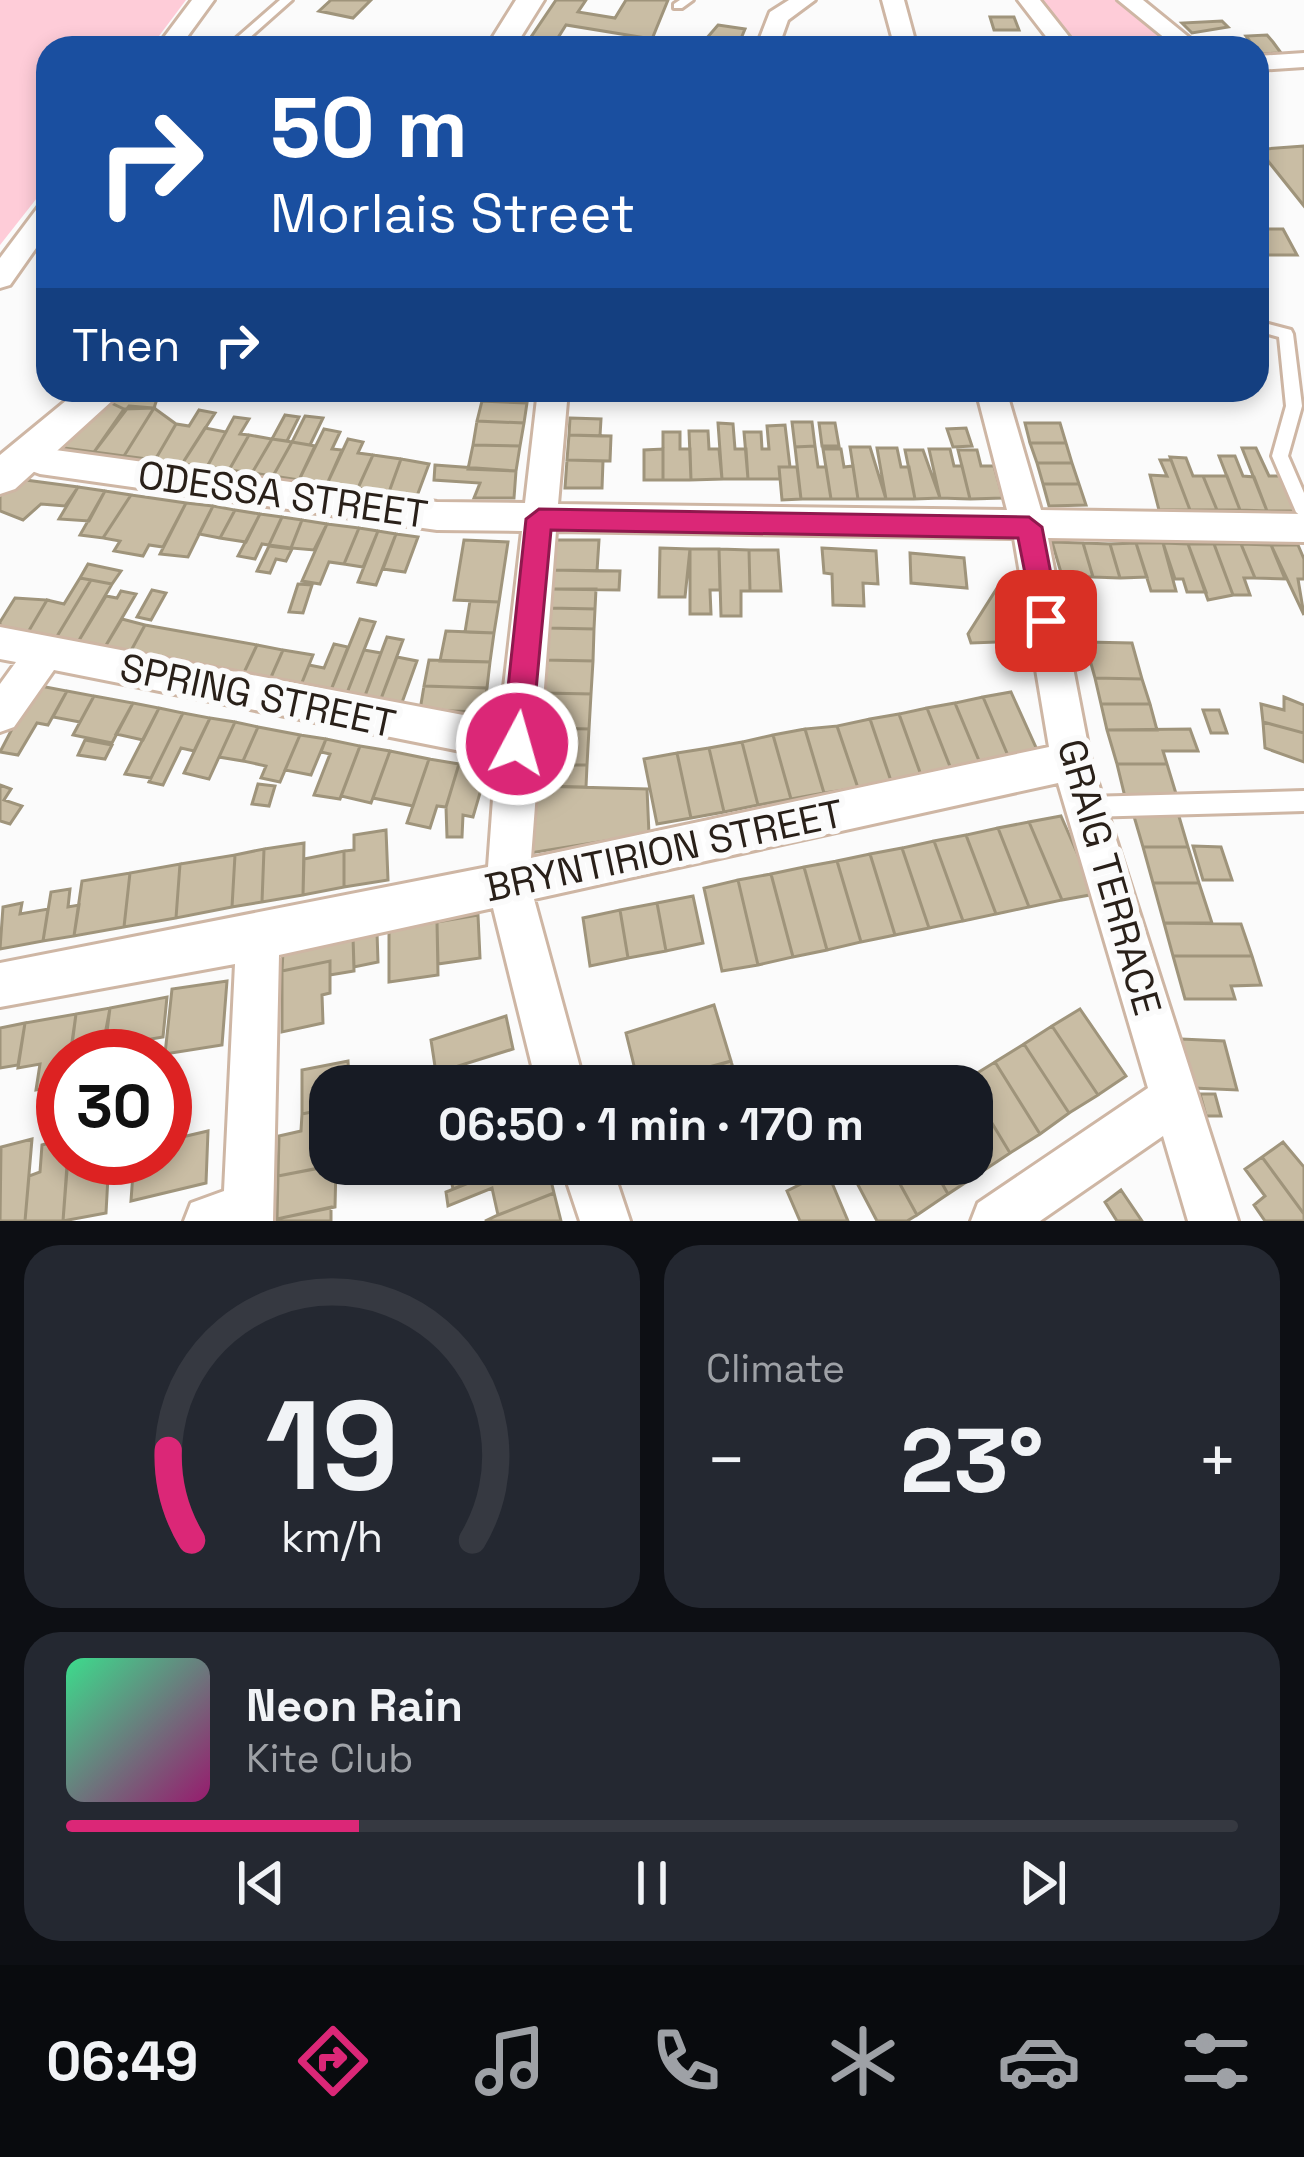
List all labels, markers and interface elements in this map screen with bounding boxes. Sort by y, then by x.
text: 50 m [270,74,468,182]
icon: right [72,84,228,240]
text: Morlais Street [270,179,635,248]
icon: right [204,312,270,378]
text: Then [72,317,180,374]
street label: ODESSA STREET [135,450,431,539]
pin [995,570,1097,672]
icon: arrive [1013,588,1079,654]
street label: SPRING STREET [116,642,400,749]
position arrow [454,681,580,807]
street label: GRAIG TERRACE [1047,734,1172,1021]
street label: BRYNTIRION STREET [480,789,848,912]
speed limit sign: 30 [36,1029,192,1185]
text: 06:50 · 1 min · 170 m [438,1096,864,1153]
text: Climate [706,1344,845,1393]
text: 19 [265,1366,399,1525]
text: 23° [900,1403,1044,1518]
text: − [706,1418,747,1502]
text: + [1197,1418,1238,1502]
text: km/h [281,1509,383,1564]
text: Neon Rain [246,1677,463,1734]
text: Kite Club [246,1734,413,1783]
icon: previous [228,1850,294,1916]
icon: pause [619,1850,685,1916]
icon: next [1010,1850,1076,1916]
icon: directions [291,2019,375,2103]
icon: music [468,2019,552,2103]
icon: phone [644,2019,728,2103]
icon: climate [821,2019,905,2103]
icon: car [997,2019,1081,2103]
icon: filters [1174,2019,1258,2103]
text: 06:49 [46,2027,198,2096]

